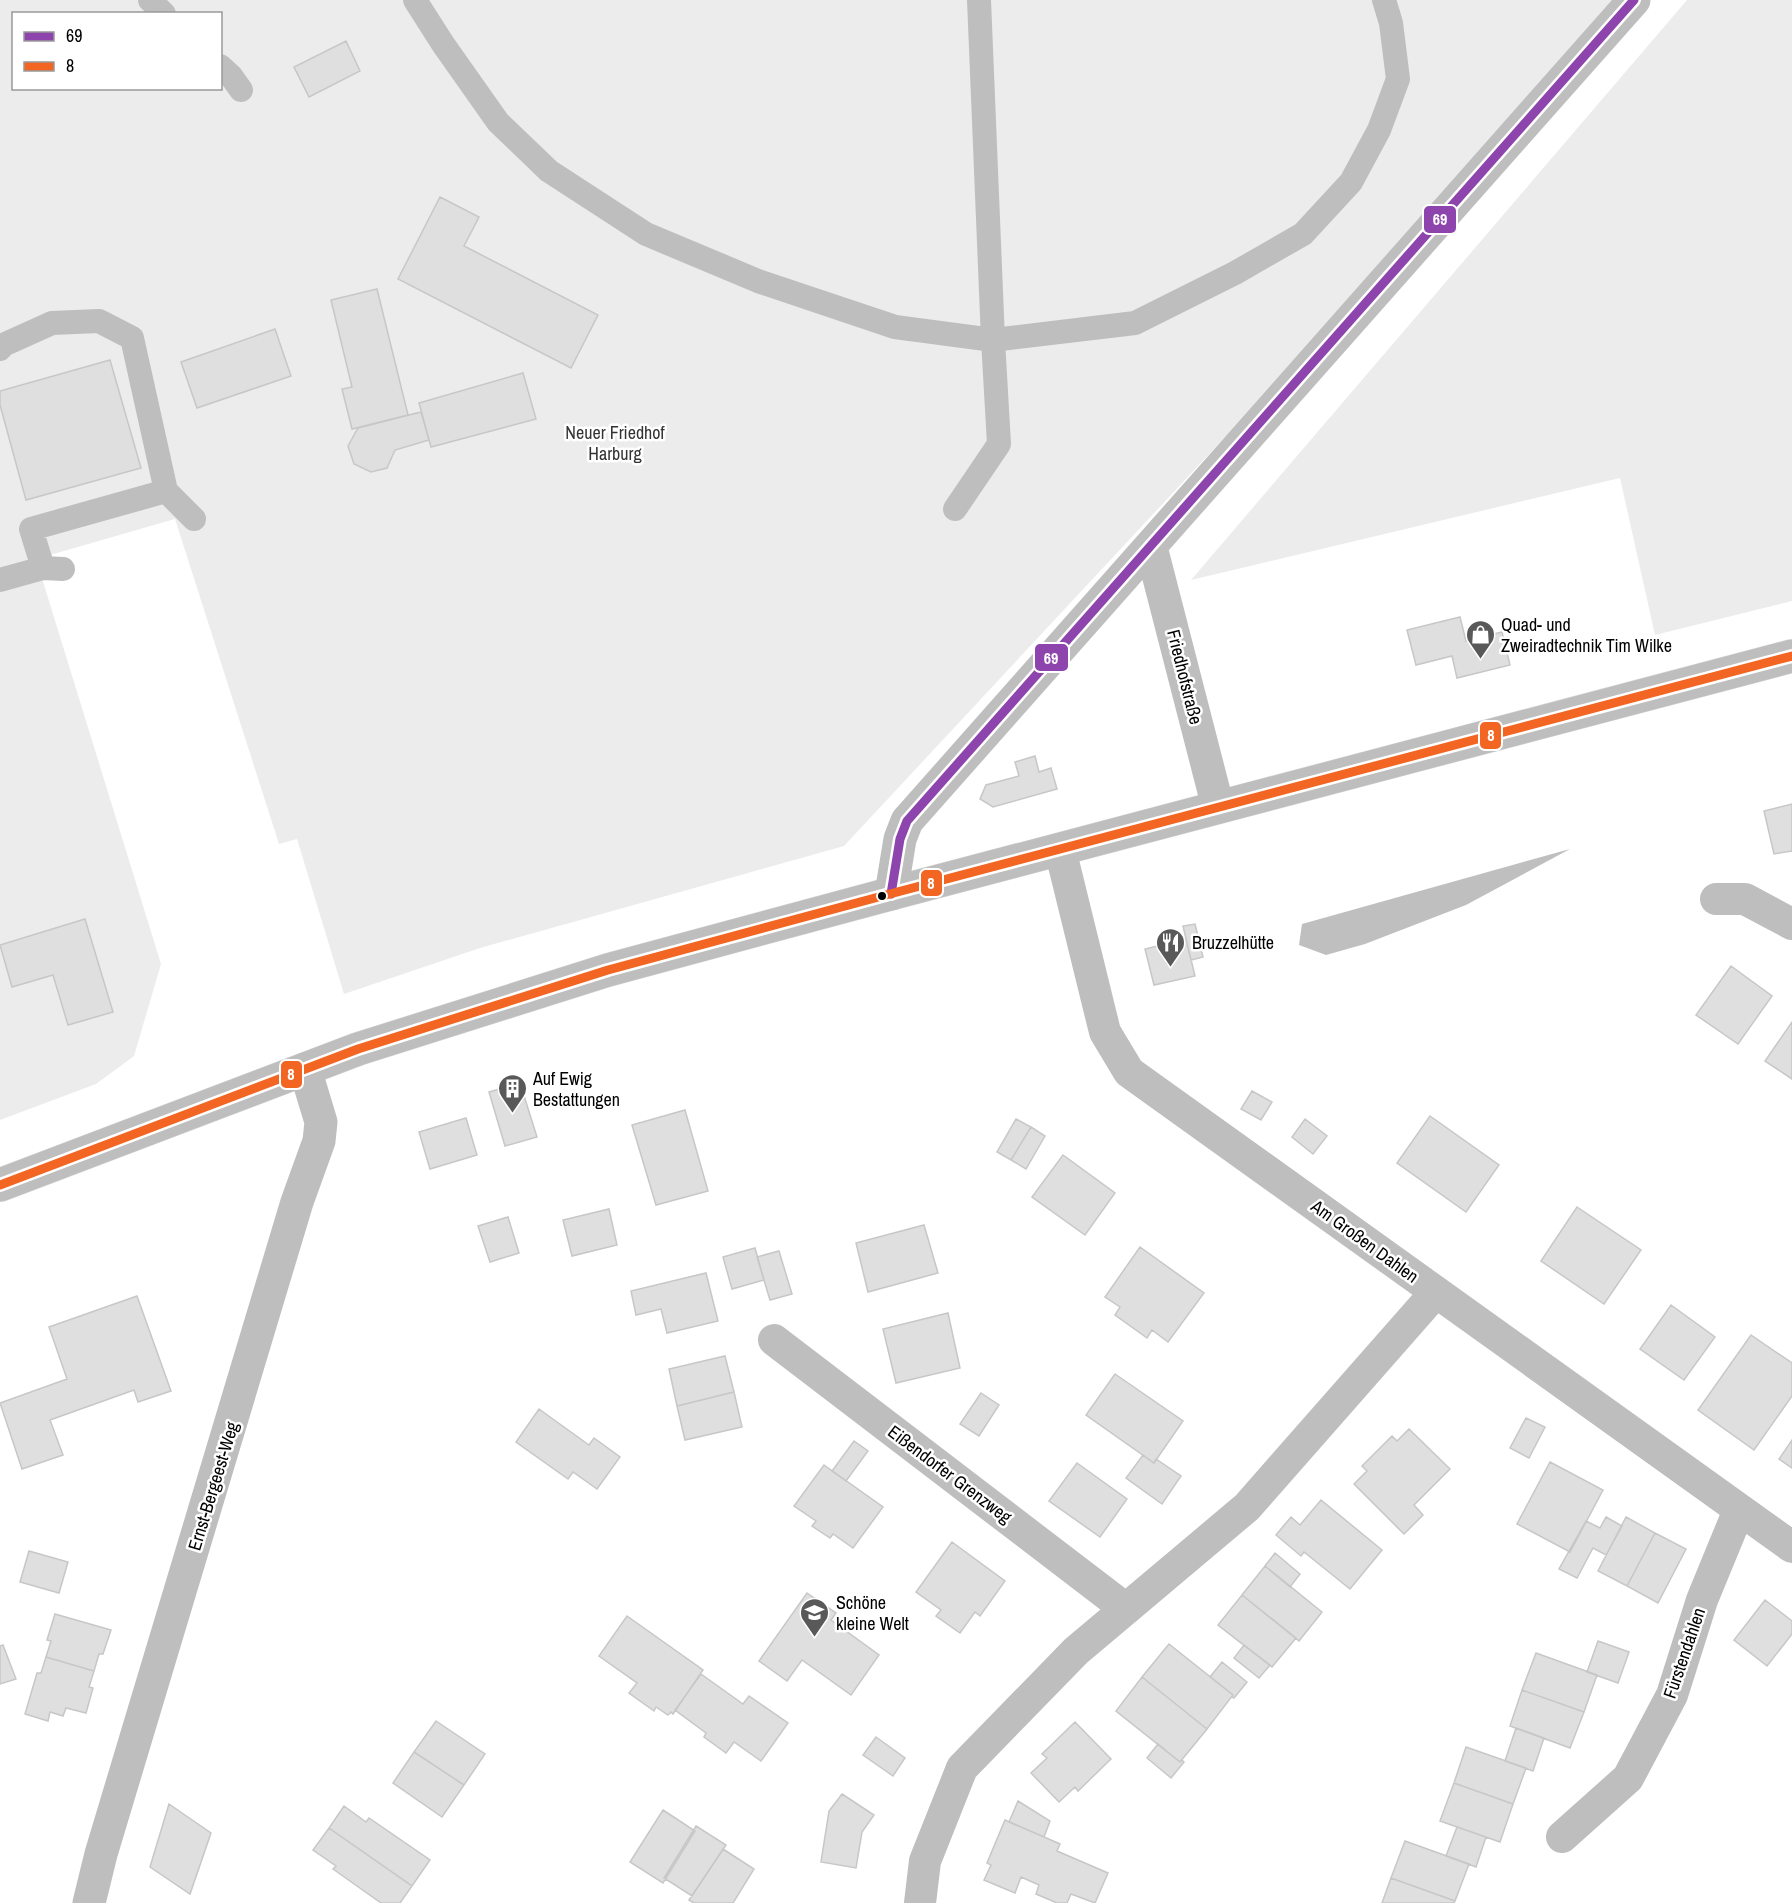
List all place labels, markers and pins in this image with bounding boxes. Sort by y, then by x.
place label: Quad- und Zweiradtechnik Tim Wilke [1501,612,1672,658]
shop icon: Quad- und Zweiradtechnik Tim Wilke [1464,618,1496,660]
unlabelled marker [876,890,888,902]
restaurant icon: Bruzzelhütte [1155,926,1187,968]
place label: Bruzzelhütte [1192,930,1274,955]
place label: Auf Ewig Bestattungen [532,1066,620,1112]
building icon: Auf Ewig Bestattungen [496,1072,528,1114]
place label: Schöne kleine Welt [836,1590,909,1636]
school or university icon: Schöne kleine Welt [799,1596,831,1638]

